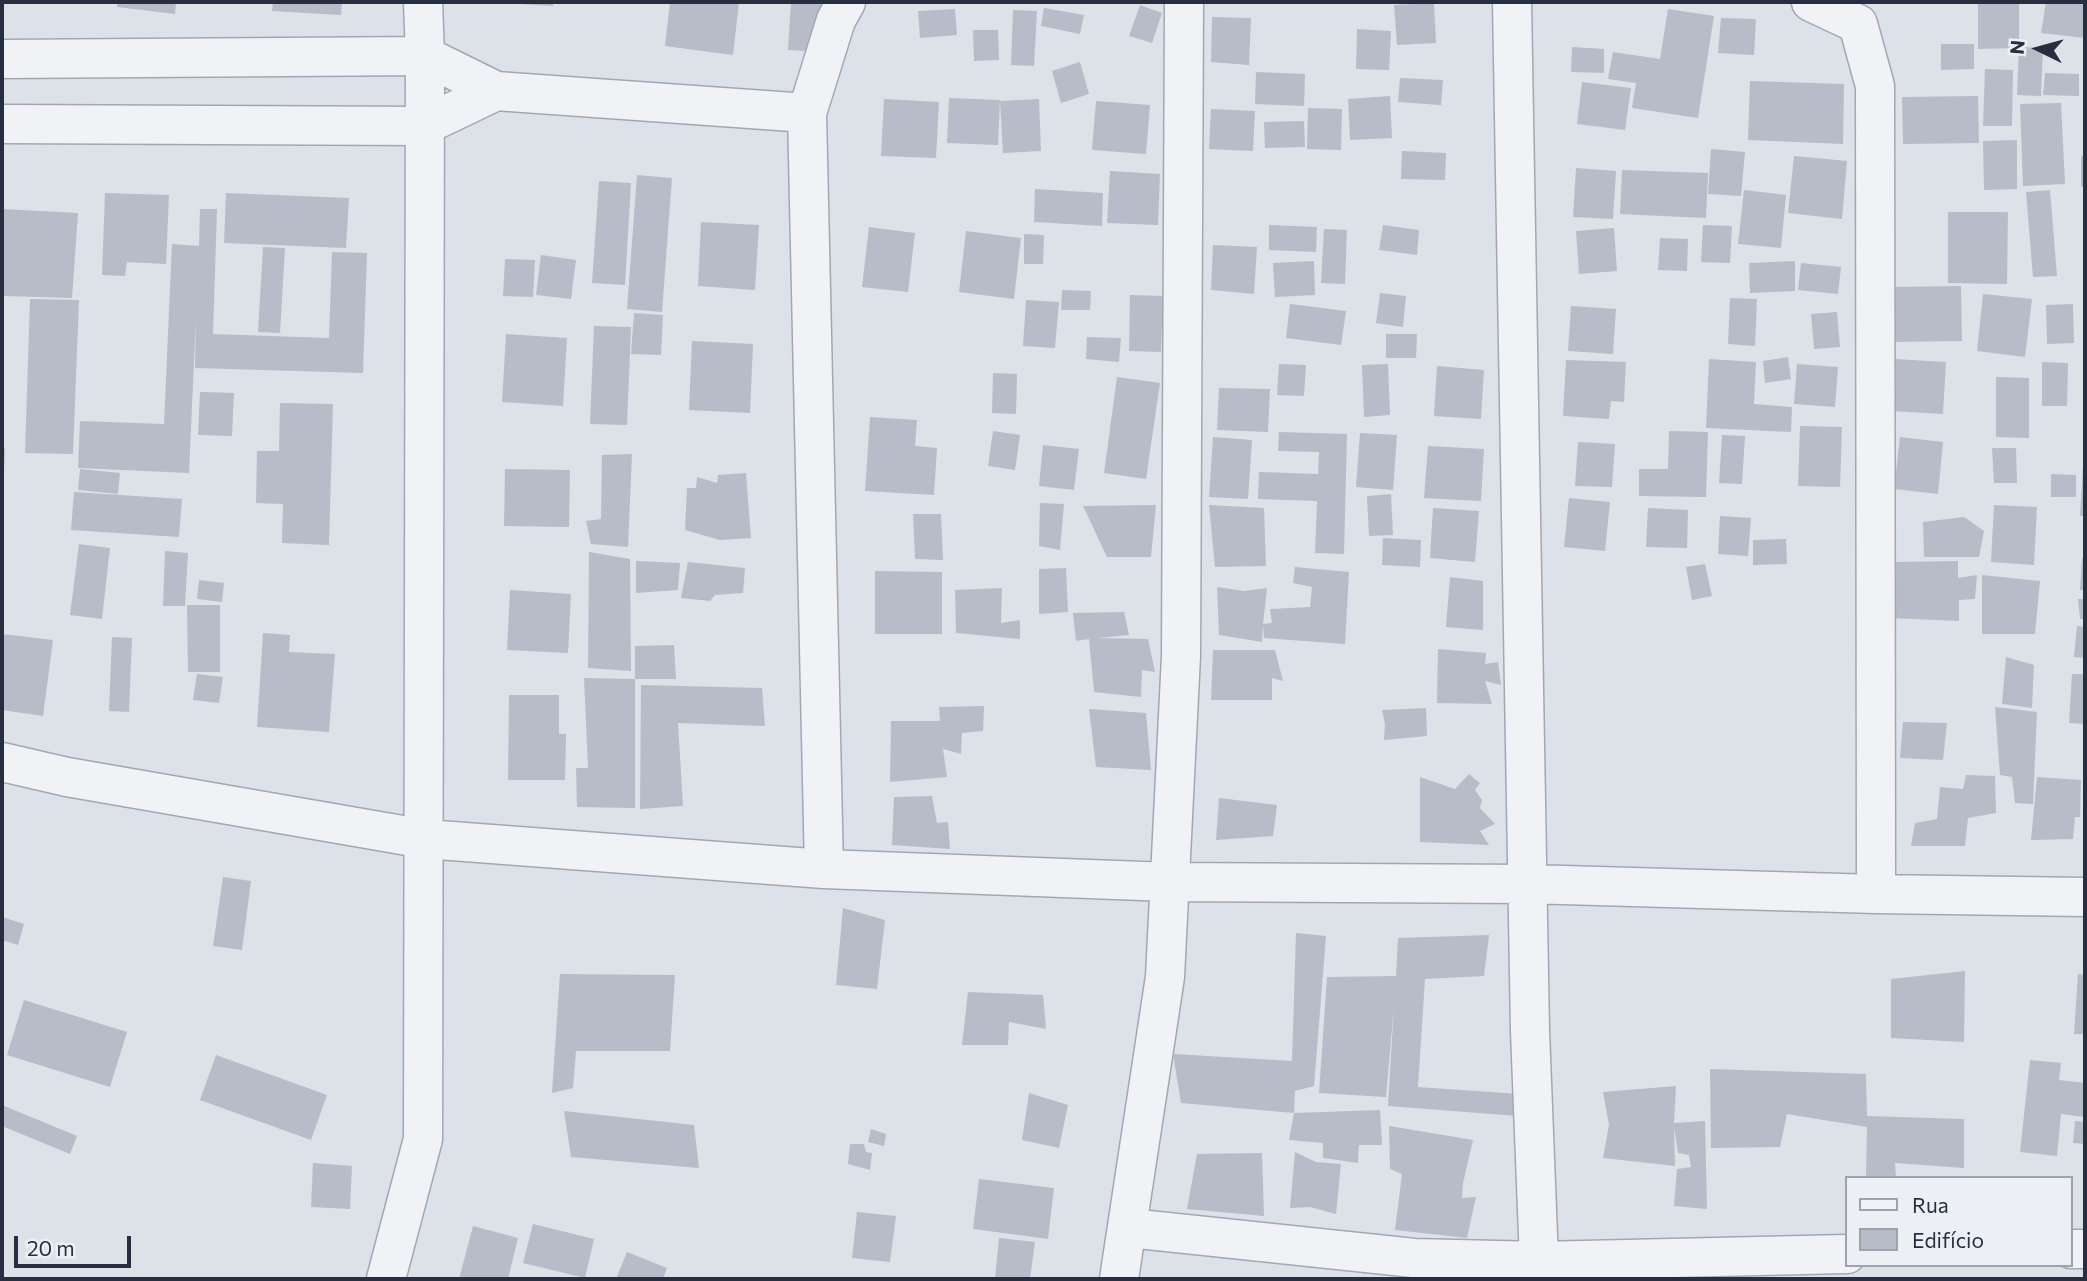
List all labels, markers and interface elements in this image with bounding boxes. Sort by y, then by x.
north arrow [2003,14,2073,84]
text: N [2005,39,2029,55]
legend [1846,1176,2073,1267]
text: Rua [1912,1192,1949,1217]
scale bar [18,1222,135,1266]
text: Edifício [1912,1227,1984,1252]
text: 20 m [27,1235,75,1260]

